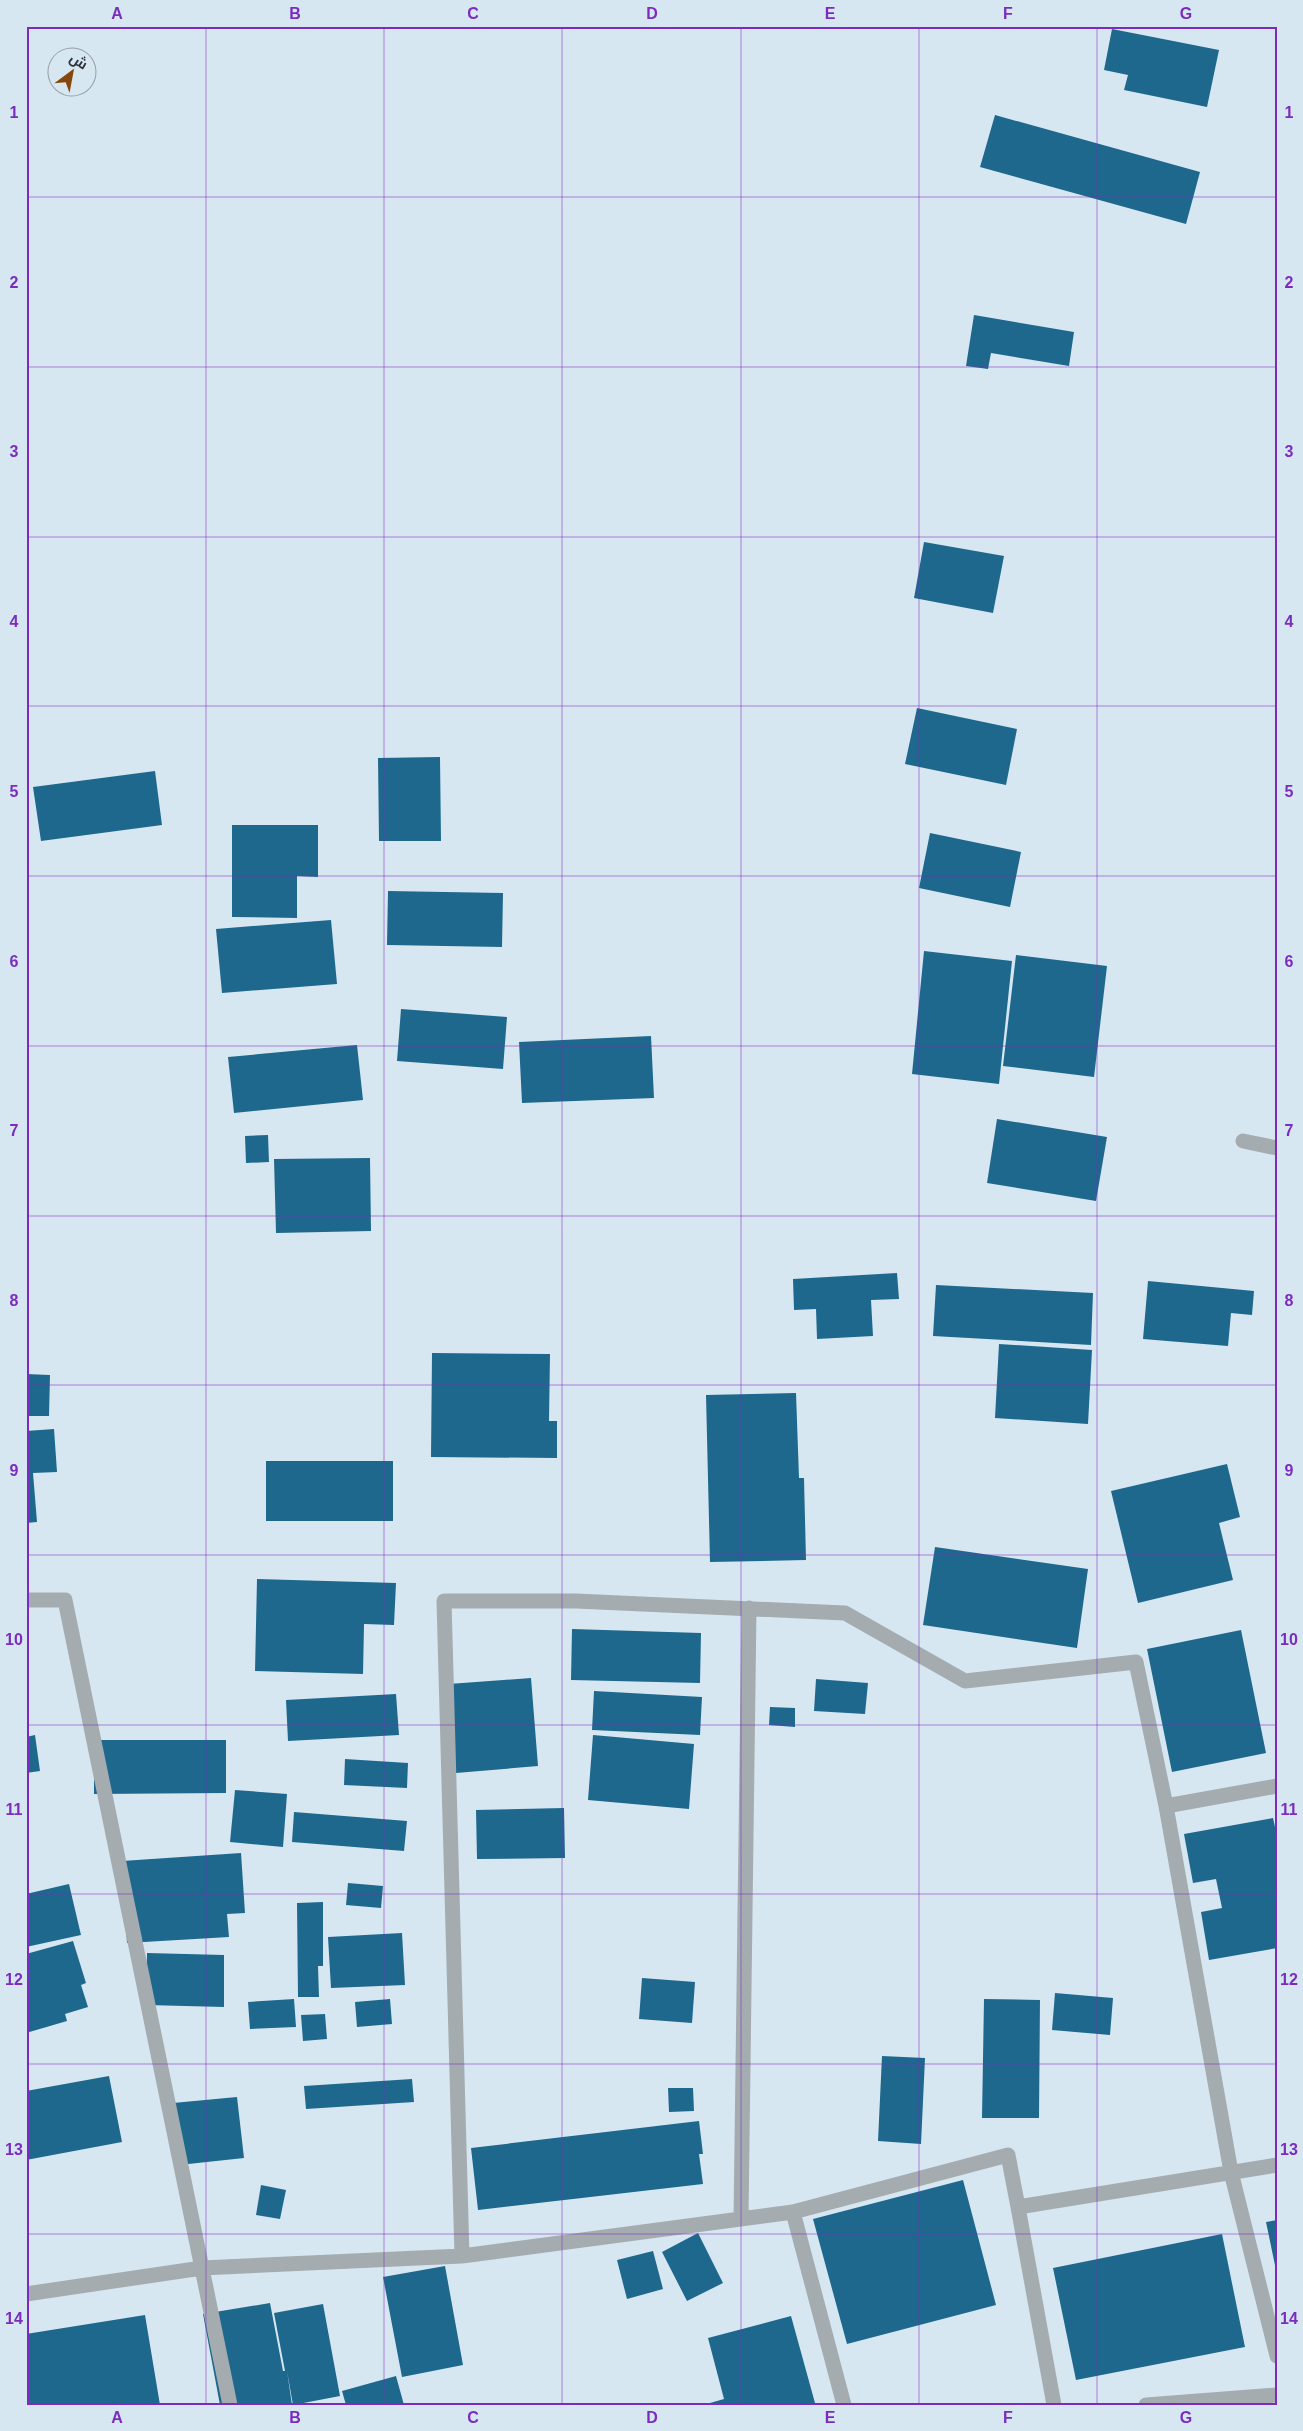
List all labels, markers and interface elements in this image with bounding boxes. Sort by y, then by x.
text: A [111,5,123,22]
text: B [289,5,301,22]
text: C [467,5,479,22]
text: D [646,5,658,22]
text: E [825,5,836,22]
text: F [1003,5,1013,22]
text: G [1180,5,1192,22]
north arrow [48,48,98,98]
text: ش [67,49,91,73]
text: 1 [10,104,19,121]
text: 1 [1285,104,1294,121]
text: 2 [10,274,19,291]
text: 2 [1285,274,1294,291]
text: 3 [10,443,19,460]
text: 3 [1285,443,1294,460]
text: 4 [10,613,19,630]
text: 4 [1285,613,1294,630]
text: 5 [10,783,19,800]
text: 5 [1285,783,1294,800]
text: 6 [10,953,19,970]
text: 6 [1285,953,1294,970]
text: 7 [10,1122,19,1139]
text: 7 [1285,1122,1294,1139]
text: 8 [10,1292,19,1309]
text: 8 [1285,1292,1294,1309]
text: 9 [10,1462,19,1479]
text: 9 [1285,1462,1294,1479]
text: 10 [5,1631,23,1648]
text: 10 [1280,1631,1298,1648]
text: 11 [6,1801,23,1818]
text: 11 [1281,1801,1298,1818]
text: 12 [5,1971,23,1988]
text: 12 [1280,1971,1298,1988]
text: 13 [5,2141,23,2158]
text: 13 [1280,2141,1298,2158]
text: 14 [5,2310,23,2327]
text: 14 [1280,2310,1298,2327]
text: A [111,2409,123,2426]
text: B [289,2409,301,2426]
text: C [467,2409,479,2426]
text: D [646,2409,658,2426]
text: E [825,2409,836,2426]
text: F [1003,2409,1013,2426]
text: G [1180,2409,1192,2426]

